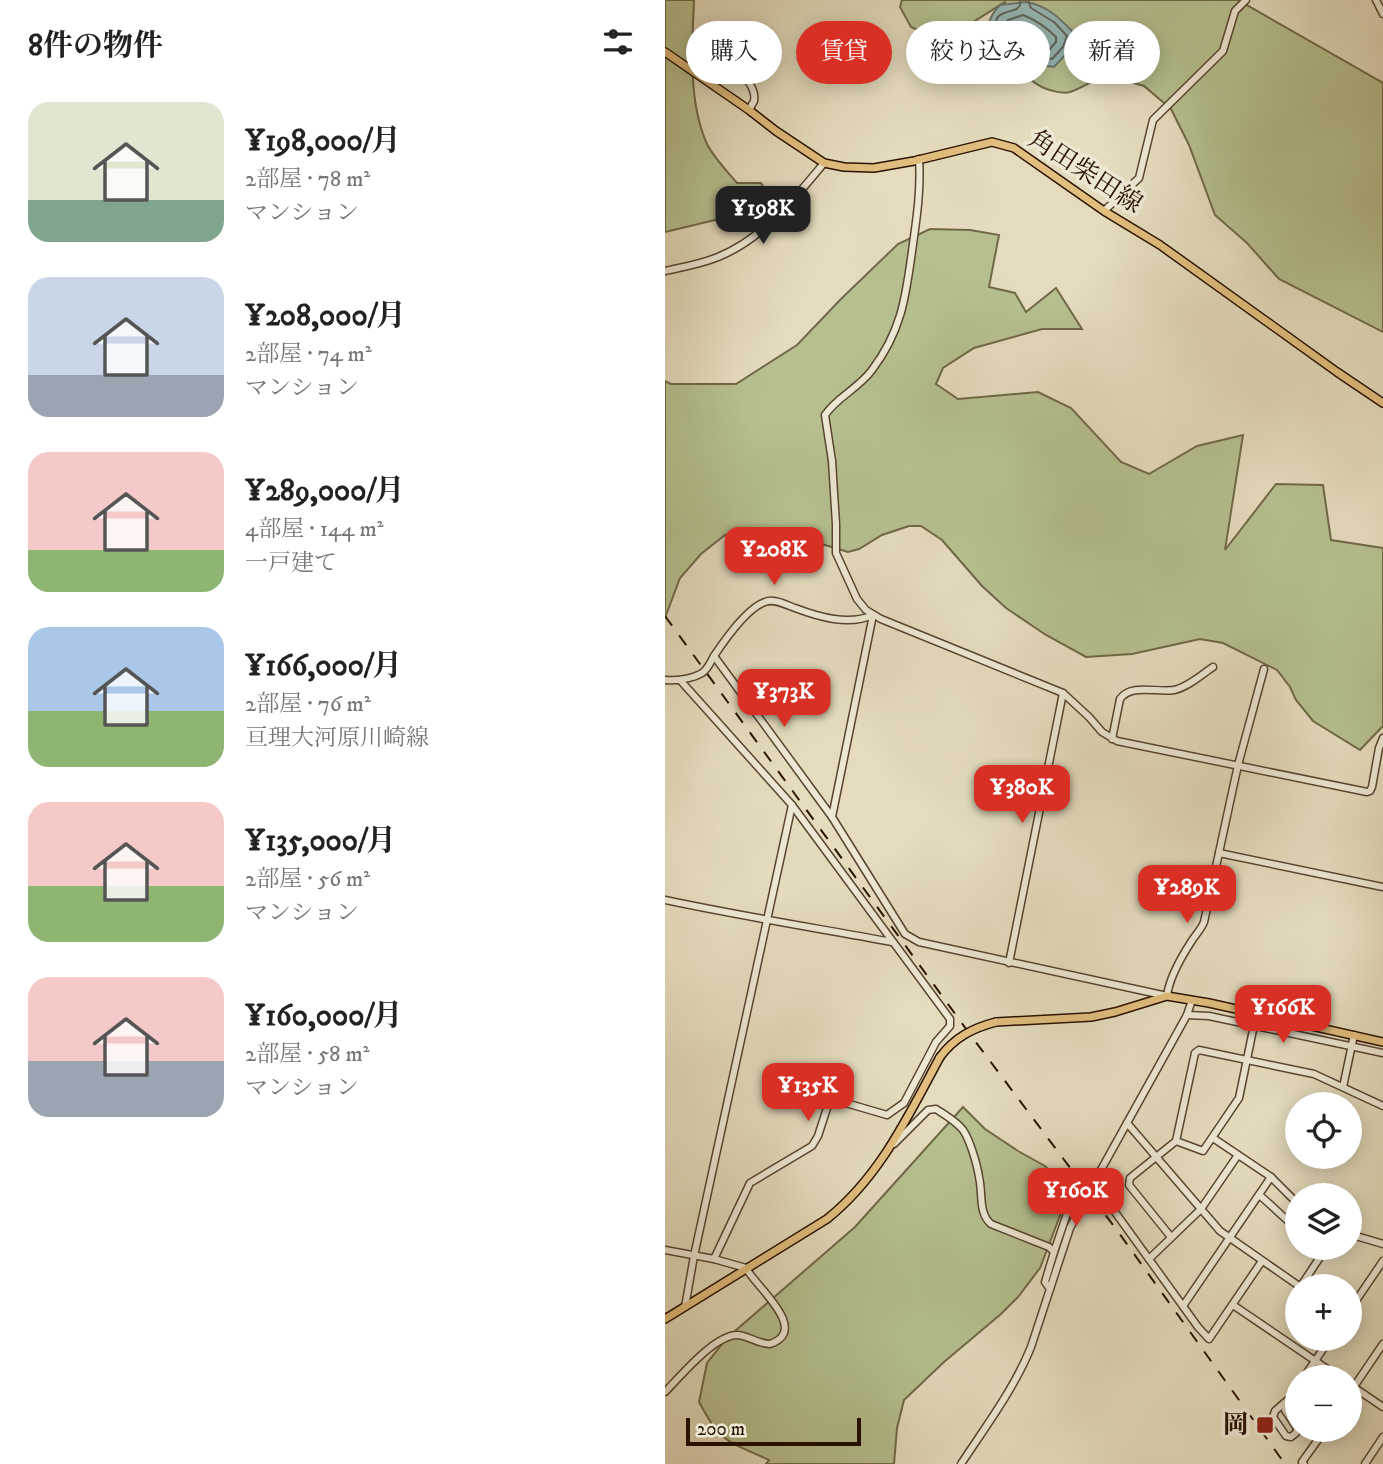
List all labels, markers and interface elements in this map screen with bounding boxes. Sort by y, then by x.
chip: 購入 [686,21,782,84]
chip: 賃貸 [796,21,892,84]
chip: 絞り込み [906,21,1050,84]
chip: 新着 [1064,21,1160,84]
icon: filters [599,23,637,61]
text: 8件の物件 [28,28,163,65]
text: ¥198,000/月 [245,123,401,160]
street label: 角田柴田線 [1021,123,1149,221]
icon: home [84,130,168,214]
text: 2部屋 · 78 m² [245,165,370,194]
pin: ¥198K [714,187,812,246]
text: ¥198K [732,194,794,223]
text: マンション [245,199,359,228]
text: ¥208,000/月 [245,298,406,335]
icon: home [84,305,168,389]
text: 2部屋 · 74 m² [245,340,372,369]
text: マンション [245,374,359,403]
text: ¥289,000/月 [245,473,405,510]
icon: home [84,480,168,564]
text: 4部屋 · 144 m² [245,515,384,544]
pin: ¥208K [725,528,823,587]
text: ¥208K [741,535,807,564]
text: 一戸建て [245,549,337,578]
text: ¥166,000/月 [245,648,402,685]
icon: home [84,655,168,739]
pin: ¥373K [735,670,833,729]
text: ¥373K [754,677,814,706]
text: 2部屋 · 76 m² [245,690,371,719]
text: 亘理大河原川崎線 [245,724,429,753]
pin: ¥380K [973,766,1071,825]
text: ¥380K [990,773,1054,802]
text: ¥135,000/月 [245,823,396,860]
icon: home [84,830,168,914]
text: 2部屋 · 56 m² [245,865,370,894]
pin: ¥289K [1138,866,1236,925]
text: ¥289K [1154,873,1220,902]
text: マンション [245,899,359,928]
pin: ¥166K [1234,986,1332,1045]
text: ¥166K [1251,993,1315,1022]
text: ¥160,000/月 [245,998,402,1035]
icon: home [84,1005,168,1089]
text: 2部屋 · 58 m² [245,1040,370,1069]
pin: ¥135K [759,1064,857,1123]
text: ¥135K [778,1071,838,1100]
text: マンション [245,1074,359,1103]
map controls [1285,1092,1362,1442]
button: locate [1285,1092,1362,1169]
pin: ¥160K [1027,1168,1125,1228]
text: ¥160K [1044,1176,1108,1205]
button: layers [1285,1183,1362,1260]
button: + [1285,1274,1362,1351]
button: − [1285,1365,1362,1442]
place label: 岡 [1223,1409,1249,1442]
scale bar [686,1415,861,1447]
marker: 岡 [1255,1415,1275,1435]
text: 200 m [697,1418,745,1441]

